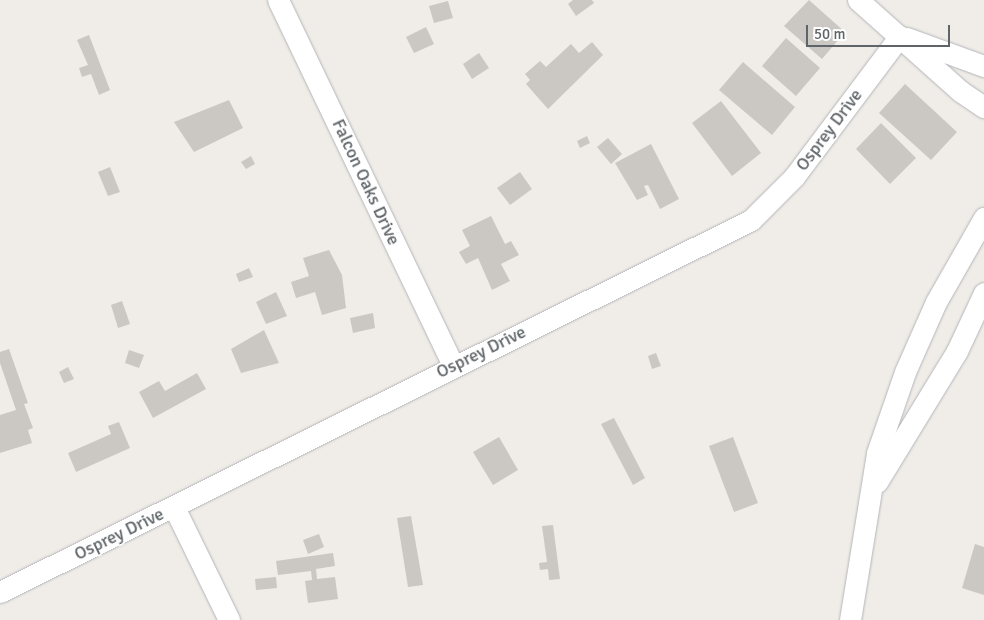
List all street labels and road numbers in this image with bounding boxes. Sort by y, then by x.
street label: Osprey Drive [791,85,867,175]
street label: Falcon Oaks Drive [327,116,405,248]
street label: Osprey Drive [433,321,529,383]
street label: Osprey Drive [71,503,167,565]

